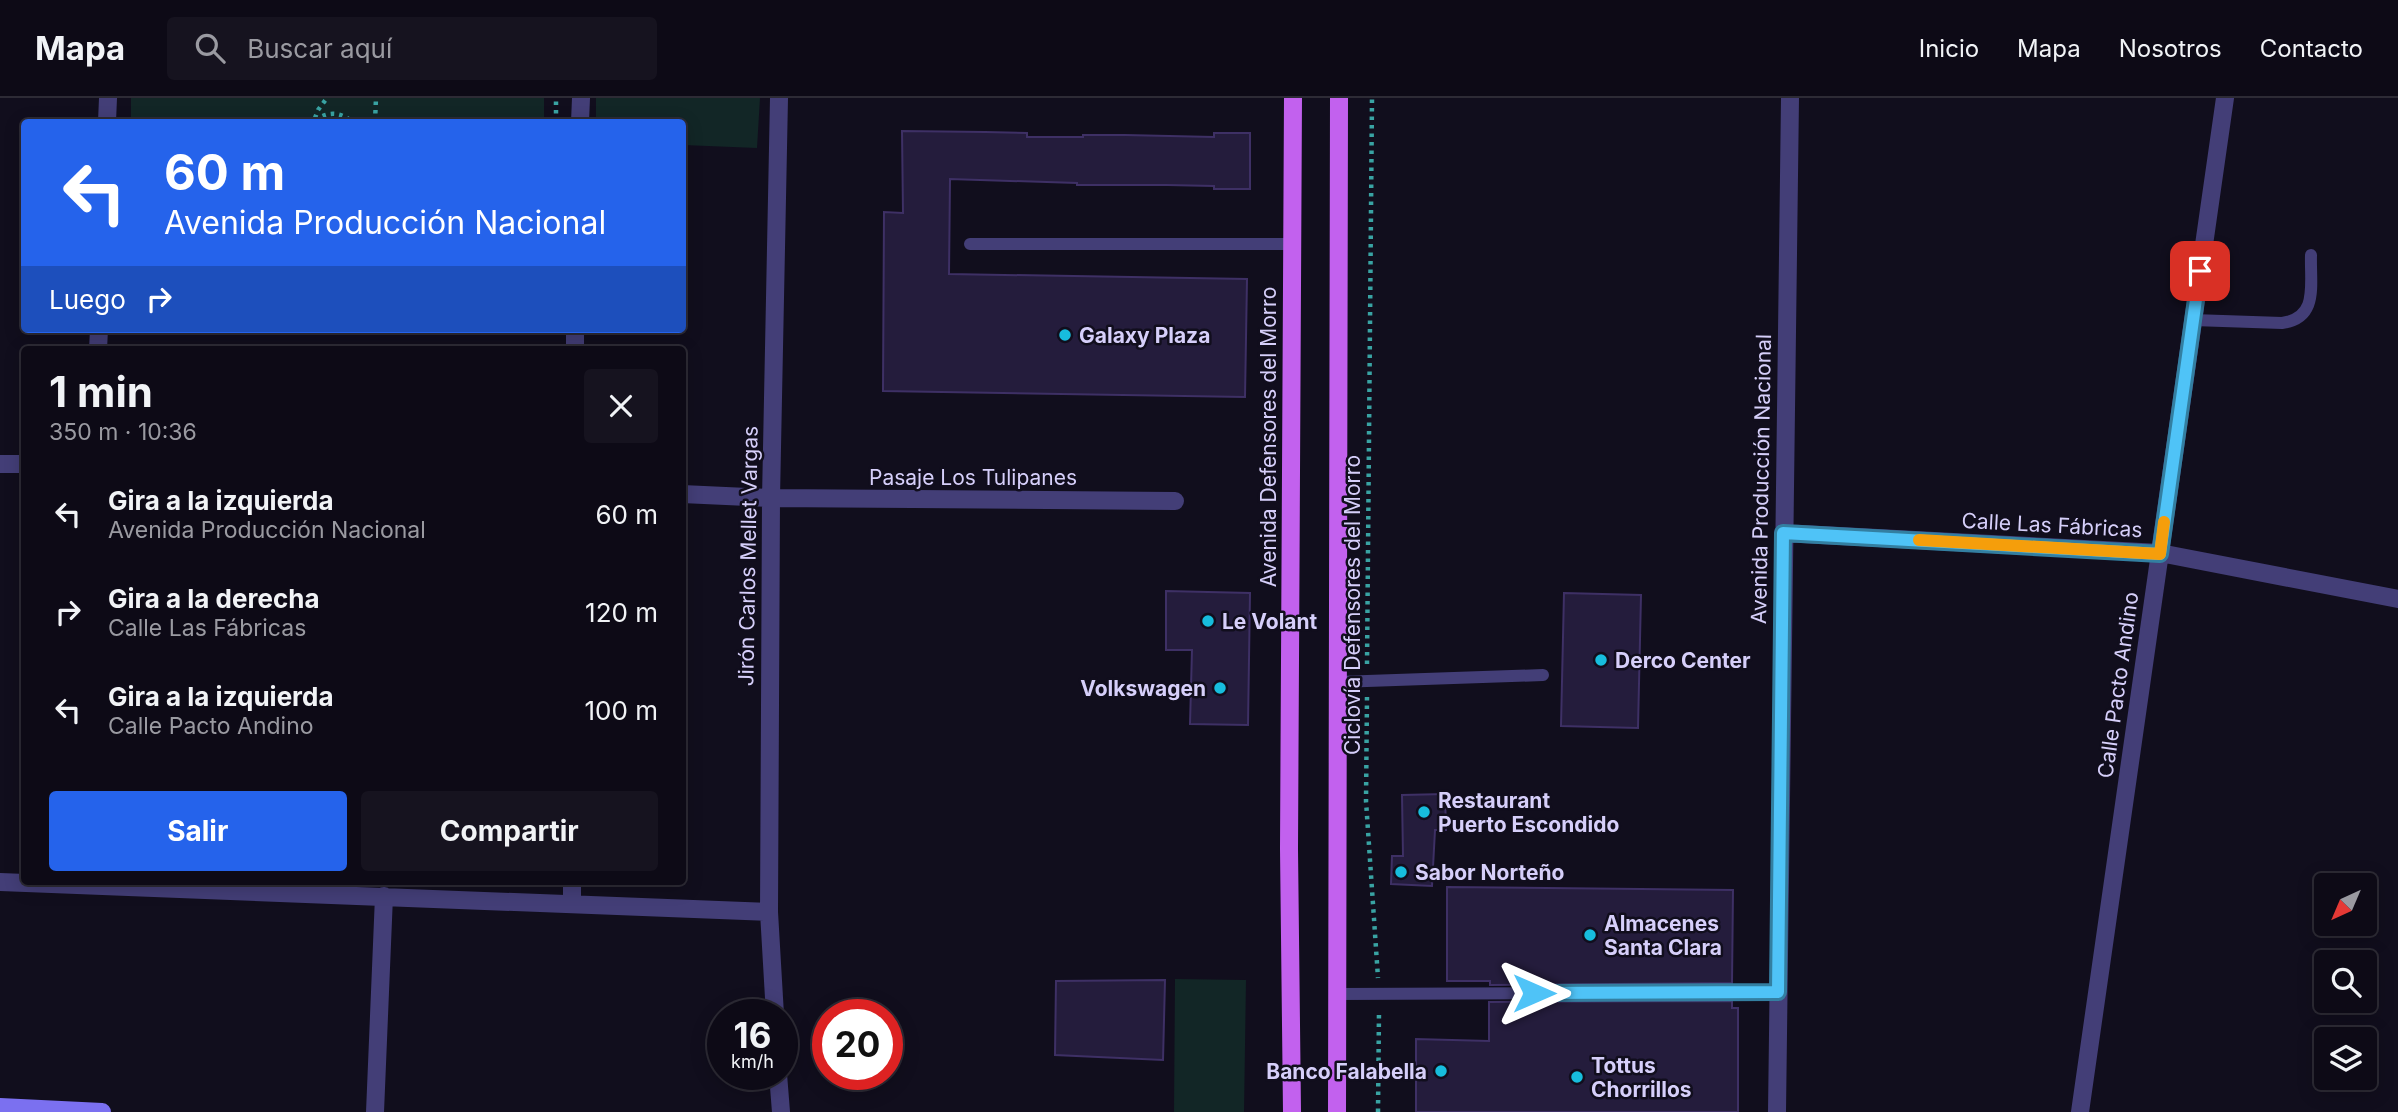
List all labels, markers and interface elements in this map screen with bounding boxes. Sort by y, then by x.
search box [167,17,657,80]
text: Mapa [35,28,125,68]
icon: search [191,29,229,67]
text: Buscar aquí [247,33,392,64]
text: Inicio [1919,34,1979,63]
text: Mapa [2017,34,2081,63]
text: Nosotros [2119,34,2222,63]
text: Contacto [2260,34,2363,63]
text: 60 m [164,143,285,202]
icon: left [49,147,140,238]
text: Avenida Producción Nacional [164,203,606,242]
pin [2170,241,2230,301]
icon: arrive [2181,252,2219,290]
icon: right [140,280,178,318]
text: Luego [49,284,126,315]
street label: Avenida Defensores del Morro [1256,287,1281,587]
place label: Galaxy Plaza [1079,323,1210,348]
marker: Galaxy Plaza [1057,327,1073,343]
street label: Avenida Producción Nacional [1746,334,1776,624]
text: 1 min [49,366,153,417]
button: close [584,369,658,443]
text: 350 m · 10:36 [49,418,197,446]
street label: Jirón Carlos Mellet Vargas [733,426,763,686]
street label: Ciclovía Defensores del Morro [1340,455,1365,755]
street label: Pasaje Los Tulipanes [869,465,1077,490]
text: Gira a la izquierda [108,485,334,516]
icon: left [49,495,87,533]
text: 60 m [595,499,658,530]
street label: Calle Las Fábricas [1961,508,2143,542]
text: Avenida Producción Nacional [108,516,426,544]
text: Gira a la derecha [108,583,320,614]
street label: Calle Pacto Andino [2093,590,2143,780]
icon: right [49,593,87,631]
text: 120 m [585,597,658,628]
place label: Le Volant [1222,609,1318,634]
marker: Le Volant [1200,613,1216,629]
text: Calle Las Fábricas [108,614,306,642]
place label: Derco Center [1615,648,1751,673]
marker: Derco Center [1593,652,1609,668]
place label: Volkswagen [1080,676,1206,701]
marker: Volkswagen [1212,680,1228,696]
text: Gira a la izquierda [108,681,334,712]
icon: left [49,691,87,729]
text: 100 m [585,695,658,726]
text: Calle Pacto Andino [108,712,314,740]
place label: Restaurant Puerto Escondido [1438,788,1619,837]
button: Salir [49,791,347,871]
button: Compartir [361,791,658,871]
marker: Restaurant Puerto Escondido [1416,804,1432,820]
place label: Sabor Norteño [1415,860,1565,885]
marker: Sabor Norteño [1393,864,1409,880]
north arrow [2314,873,2376,936]
map controls [2314,873,2377,1090]
place label: Almacenes Santa Clara [1604,911,1722,960]
marker: Almacenes Santa Clara [1582,927,1598,943]
button: search [2314,950,2377,1013]
position arrow [1497,956,1571,1030]
speed limit sign: 20 [812,999,903,1090]
text: 16 [734,1014,771,1056]
button: layers [2314,1027,2377,1090]
text: km/h [731,1051,774,1072]
place label: Tottus Chorrillos [1591,1053,1692,1102]
place label: Banco Falabella [1266,1059,1427,1084]
marker: Banco Falabella [1433,1063,1449,1079]
marker: Tottus Chorrillos [1569,1069,1585,1085]

